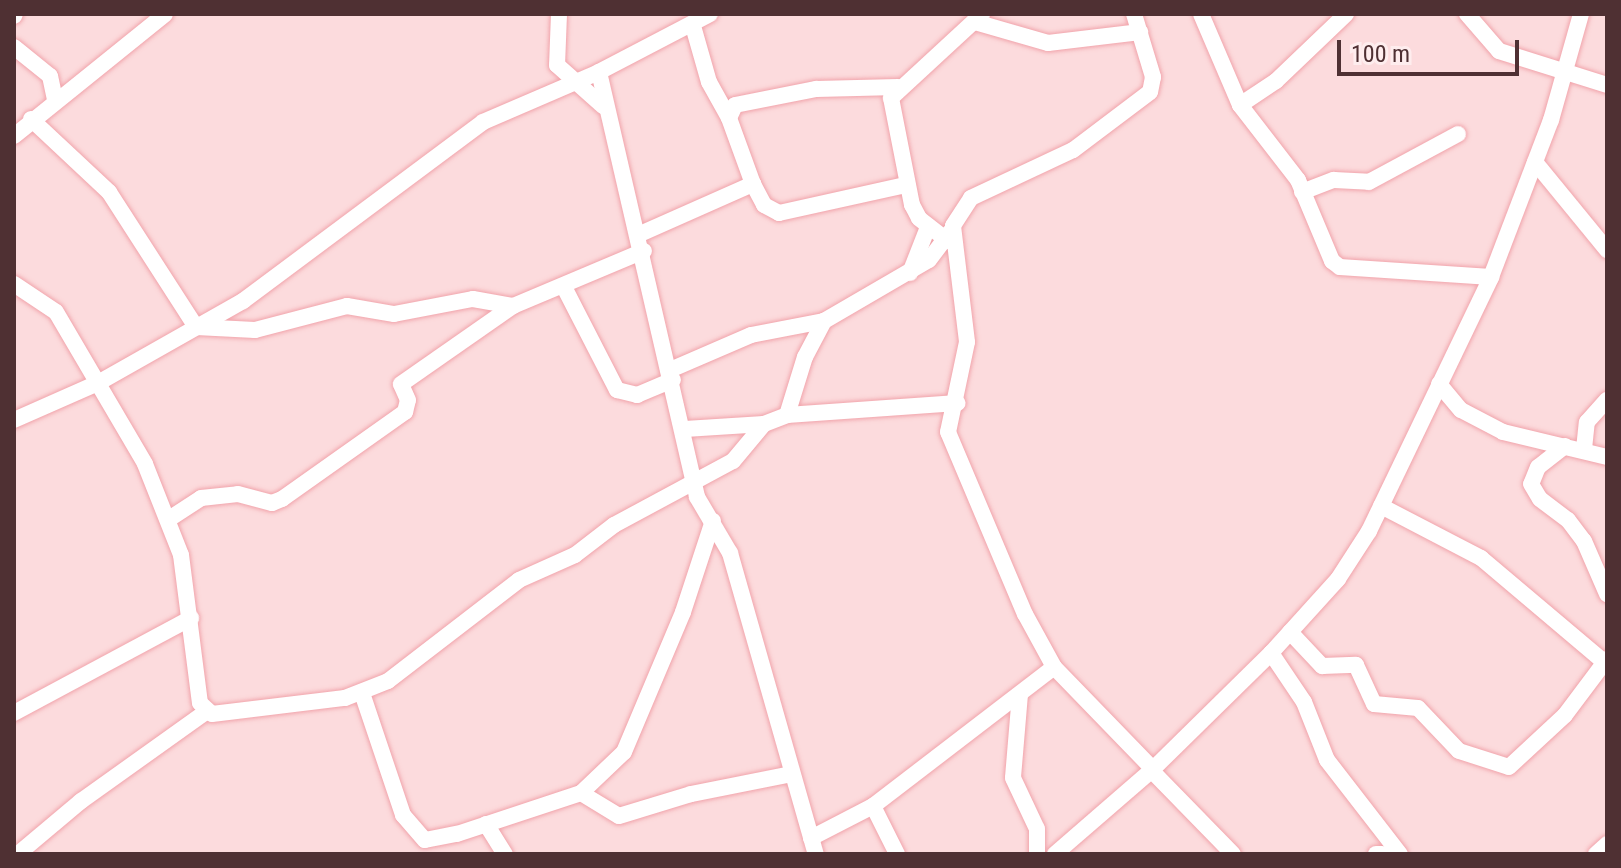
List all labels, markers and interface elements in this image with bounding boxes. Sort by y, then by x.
scale bar [1341,24,1523,74]
text: 100 m [1351,40,1410,68]

